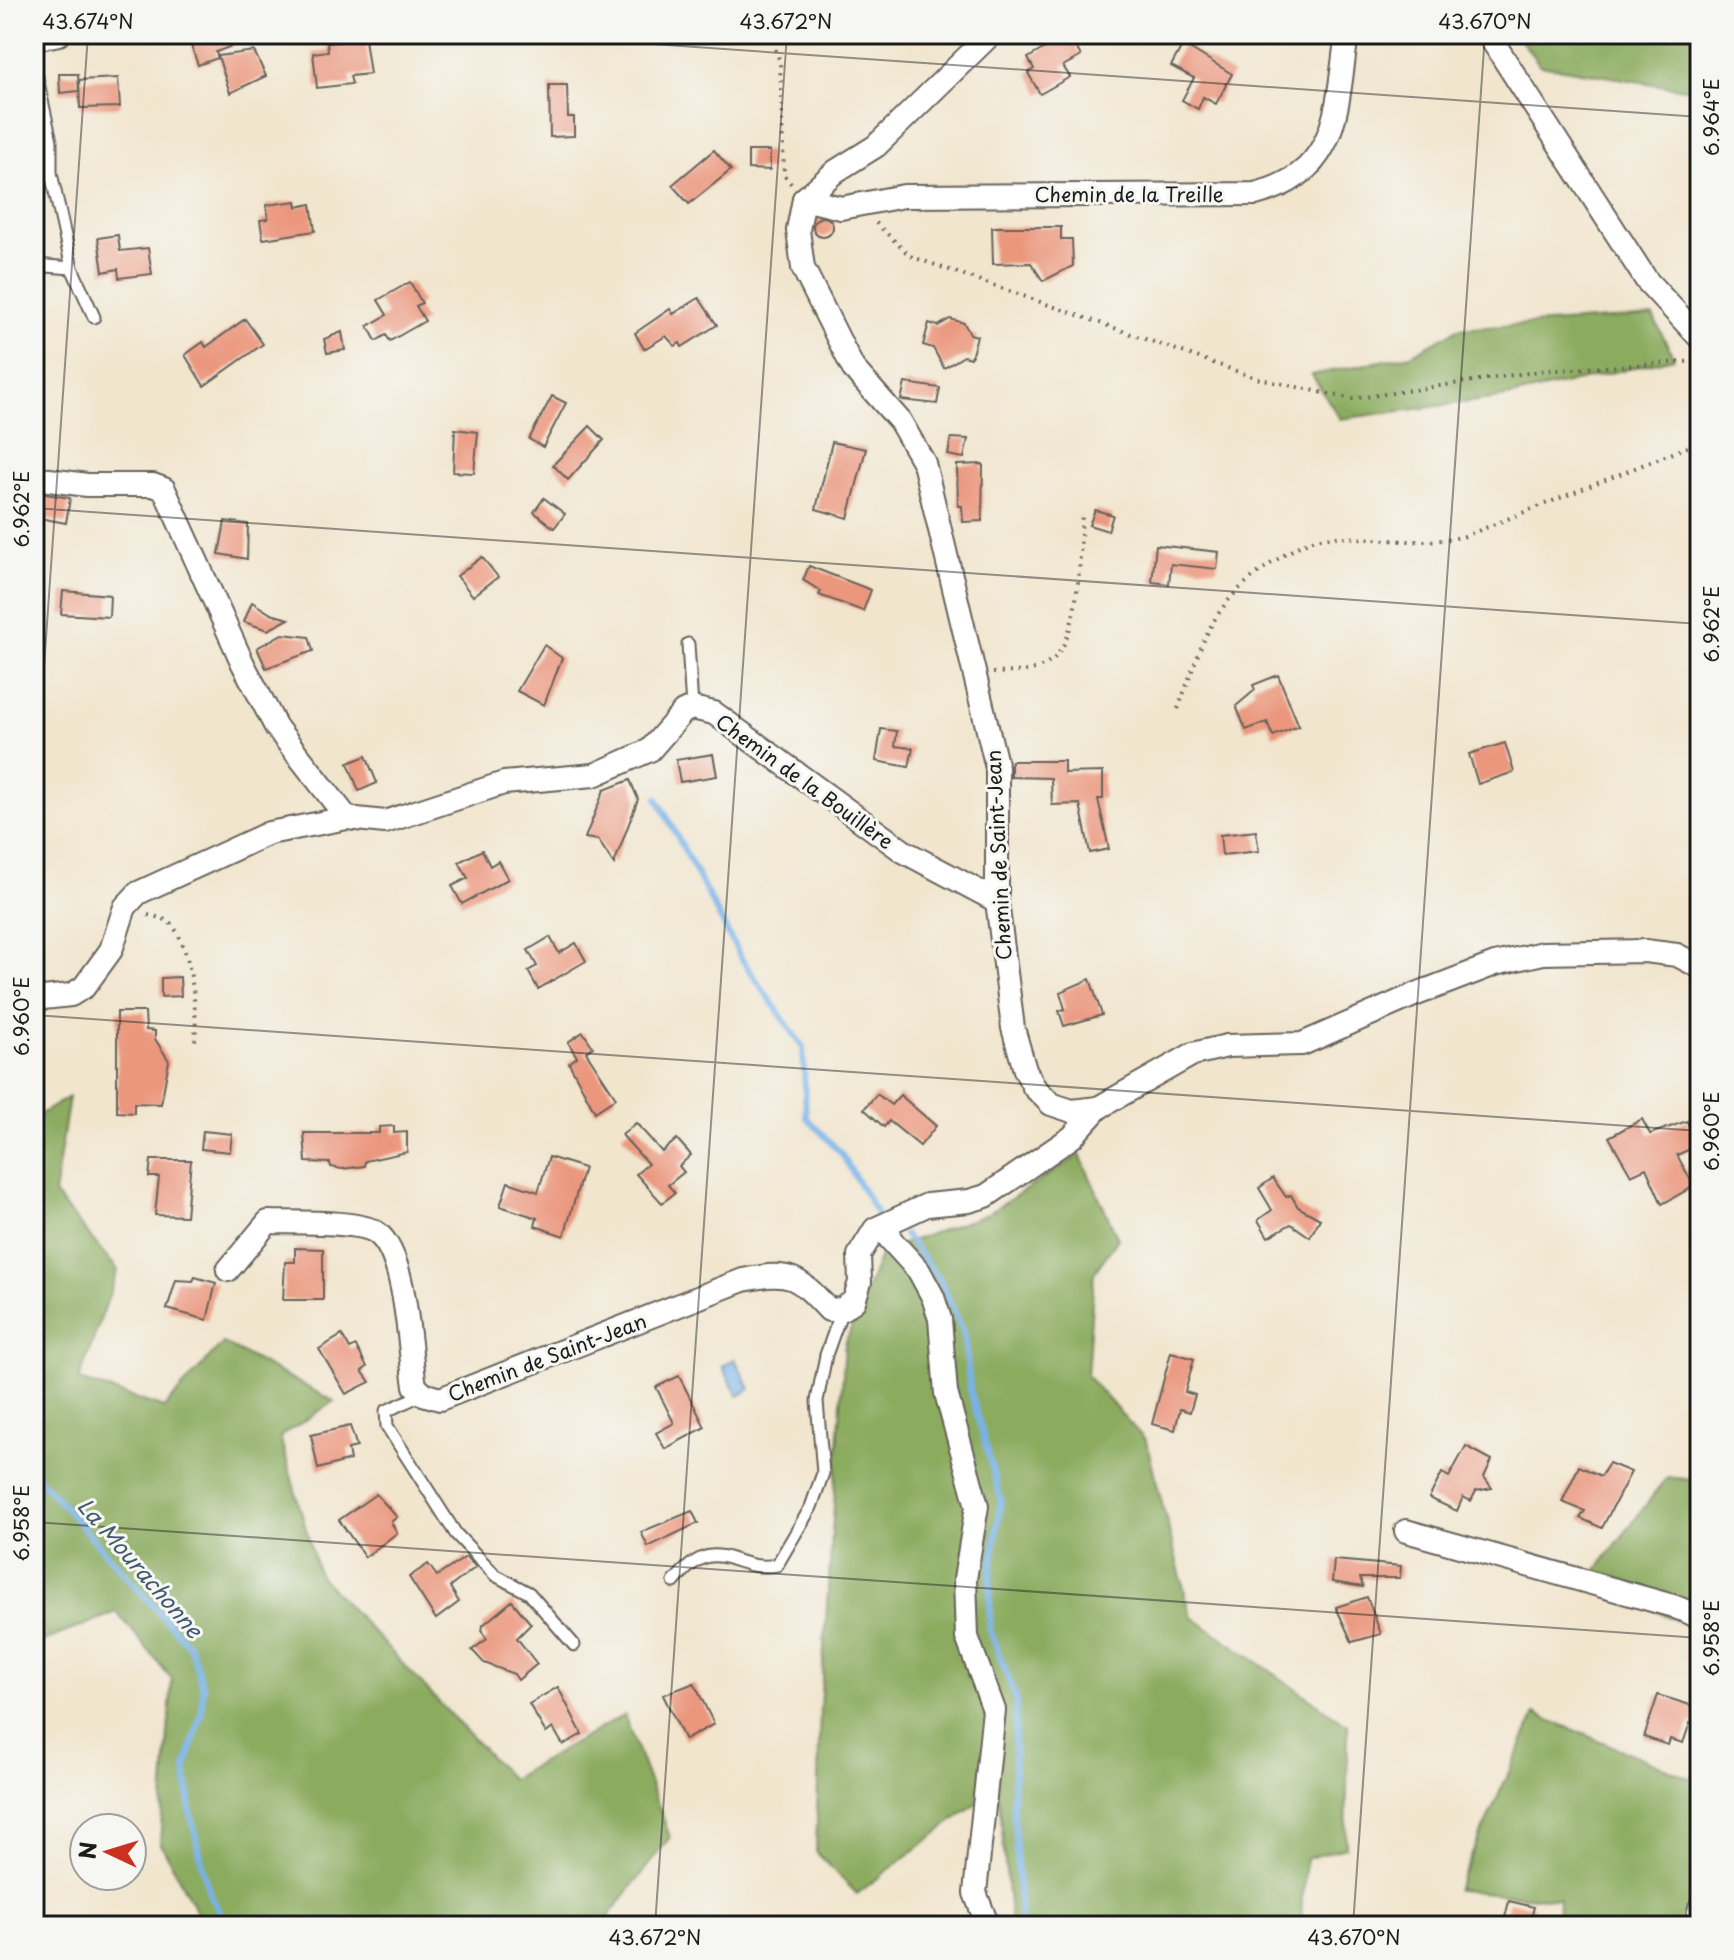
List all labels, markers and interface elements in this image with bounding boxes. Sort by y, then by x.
text: 43.674°N [42,6,134,36]
text: 43.672°N [740,6,832,36]
text: 43.670°N [1438,6,1532,36]
text: 6.964°E [1696,78,1726,156]
street label: Chemin de la Treille [1034,179,1224,209]
text: 6.962°E [6,470,36,548]
text: 6.962°E [1696,585,1726,663]
street label: Chemin de la Bouillère [710,706,900,856]
street label: Chemin de Saint-Jean [978,749,1018,961]
text: 6.960°E [6,976,36,1056]
text: 6.960°E [1696,1091,1726,1171]
street label: Chemin de Saint-Jean [443,1305,651,1409]
text: 6.958°E [6,1484,36,1562]
water label: La Mourachonne [71,1490,212,1645]
text: 6.958°E [1696,1599,1726,1677]
north arrow [68,1812,148,1892]
text: N [69,1841,104,1860]
text: 43.672°N [609,1922,701,1952]
text: 43.670°N [1307,1922,1401,1952]

